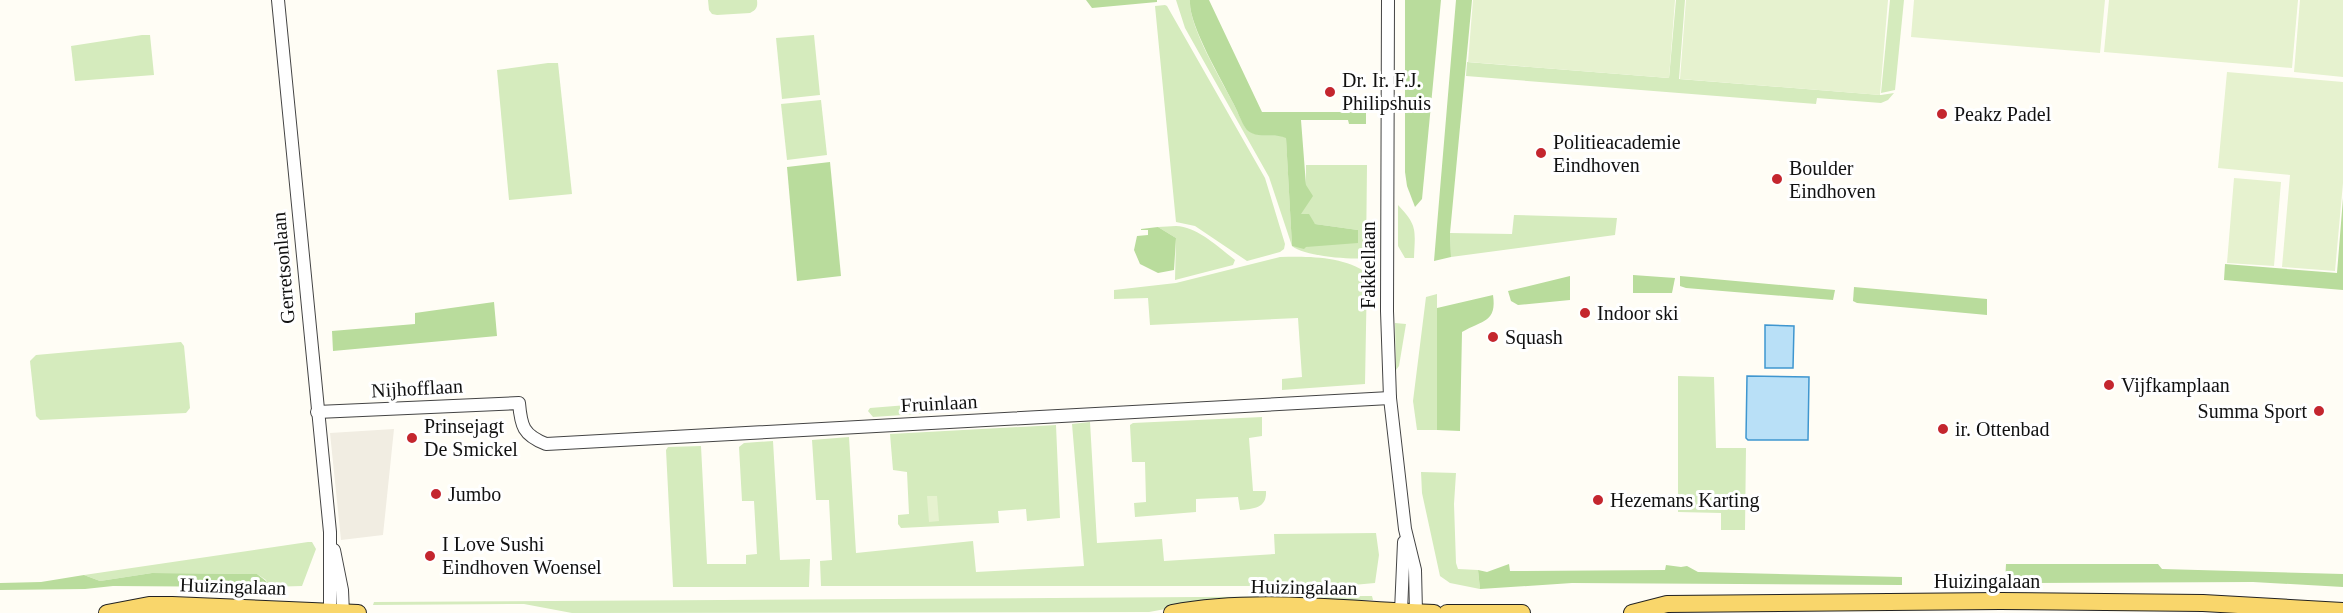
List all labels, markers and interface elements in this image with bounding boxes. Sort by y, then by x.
place label: Dr. Ir. F.J. Philipshuis [1342,69,1431,115]
marker: Dr. Ir. F.J. Philipshuis [1323,85,1337,99]
place label: Peakz Padel [1954,103,2052,125]
marker: Peakz Padel [1935,107,1949,121]
place label: Politieacademie Eindhoven [1553,131,1681,176]
marker: Politieacademie Eindhoven [1534,146,1548,160]
place label: Boulder Eindhoven [1789,157,1876,202]
marker: Boulder Eindhoven [1770,172,1784,186]
street label: Gerretsonlaan [267,211,299,325]
street label: Fakkellaan [1357,221,1379,309]
place label: Indoor ski [1597,302,1679,324]
marker: Indoor ski [1578,306,1592,320]
place label: Squash [1505,326,1563,349]
marker: Squash [1486,330,1500,344]
place label: Vijfkamplaan [2121,374,2230,397]
street label: Nijhofflaan [371,375,463,402]
marker: Vijfkamplaan [2102,378,2116,392]
street label: Fruinlaan [900,390,978,416]
place label: Summa Sport [2198,400,2307,423]
marker: Summa Sport [2312,404,2326,418]
place label: Prinsejagt De Smickel [424,415,518,460]
place label: ir. Ottenbad [1955,418,2049,440]
marker: ir. Ottenbad [1936,422,1950,436]
marker: Prinsejagt De Smickel [405,431,419,445]
place label: Jumbo [448,483,501,505]
marker: Jumbo [429,487,443,501]
place label: Hezemans Karting [1610,489,1759,512]
marker: Hezemans Karting [1591,493,1605,507]
place label: I Love Sushi Eindhoven Woensel [442,533,602,578]
marker: I Love Sushi Eindhoven Woensel [423,549,437,563]
street label: Huizingalaan [1934,570,2040,593]
street label: Huizingalaan [179,573,287,600]
street label: Huizingalaan [1250,575,1357,600]

